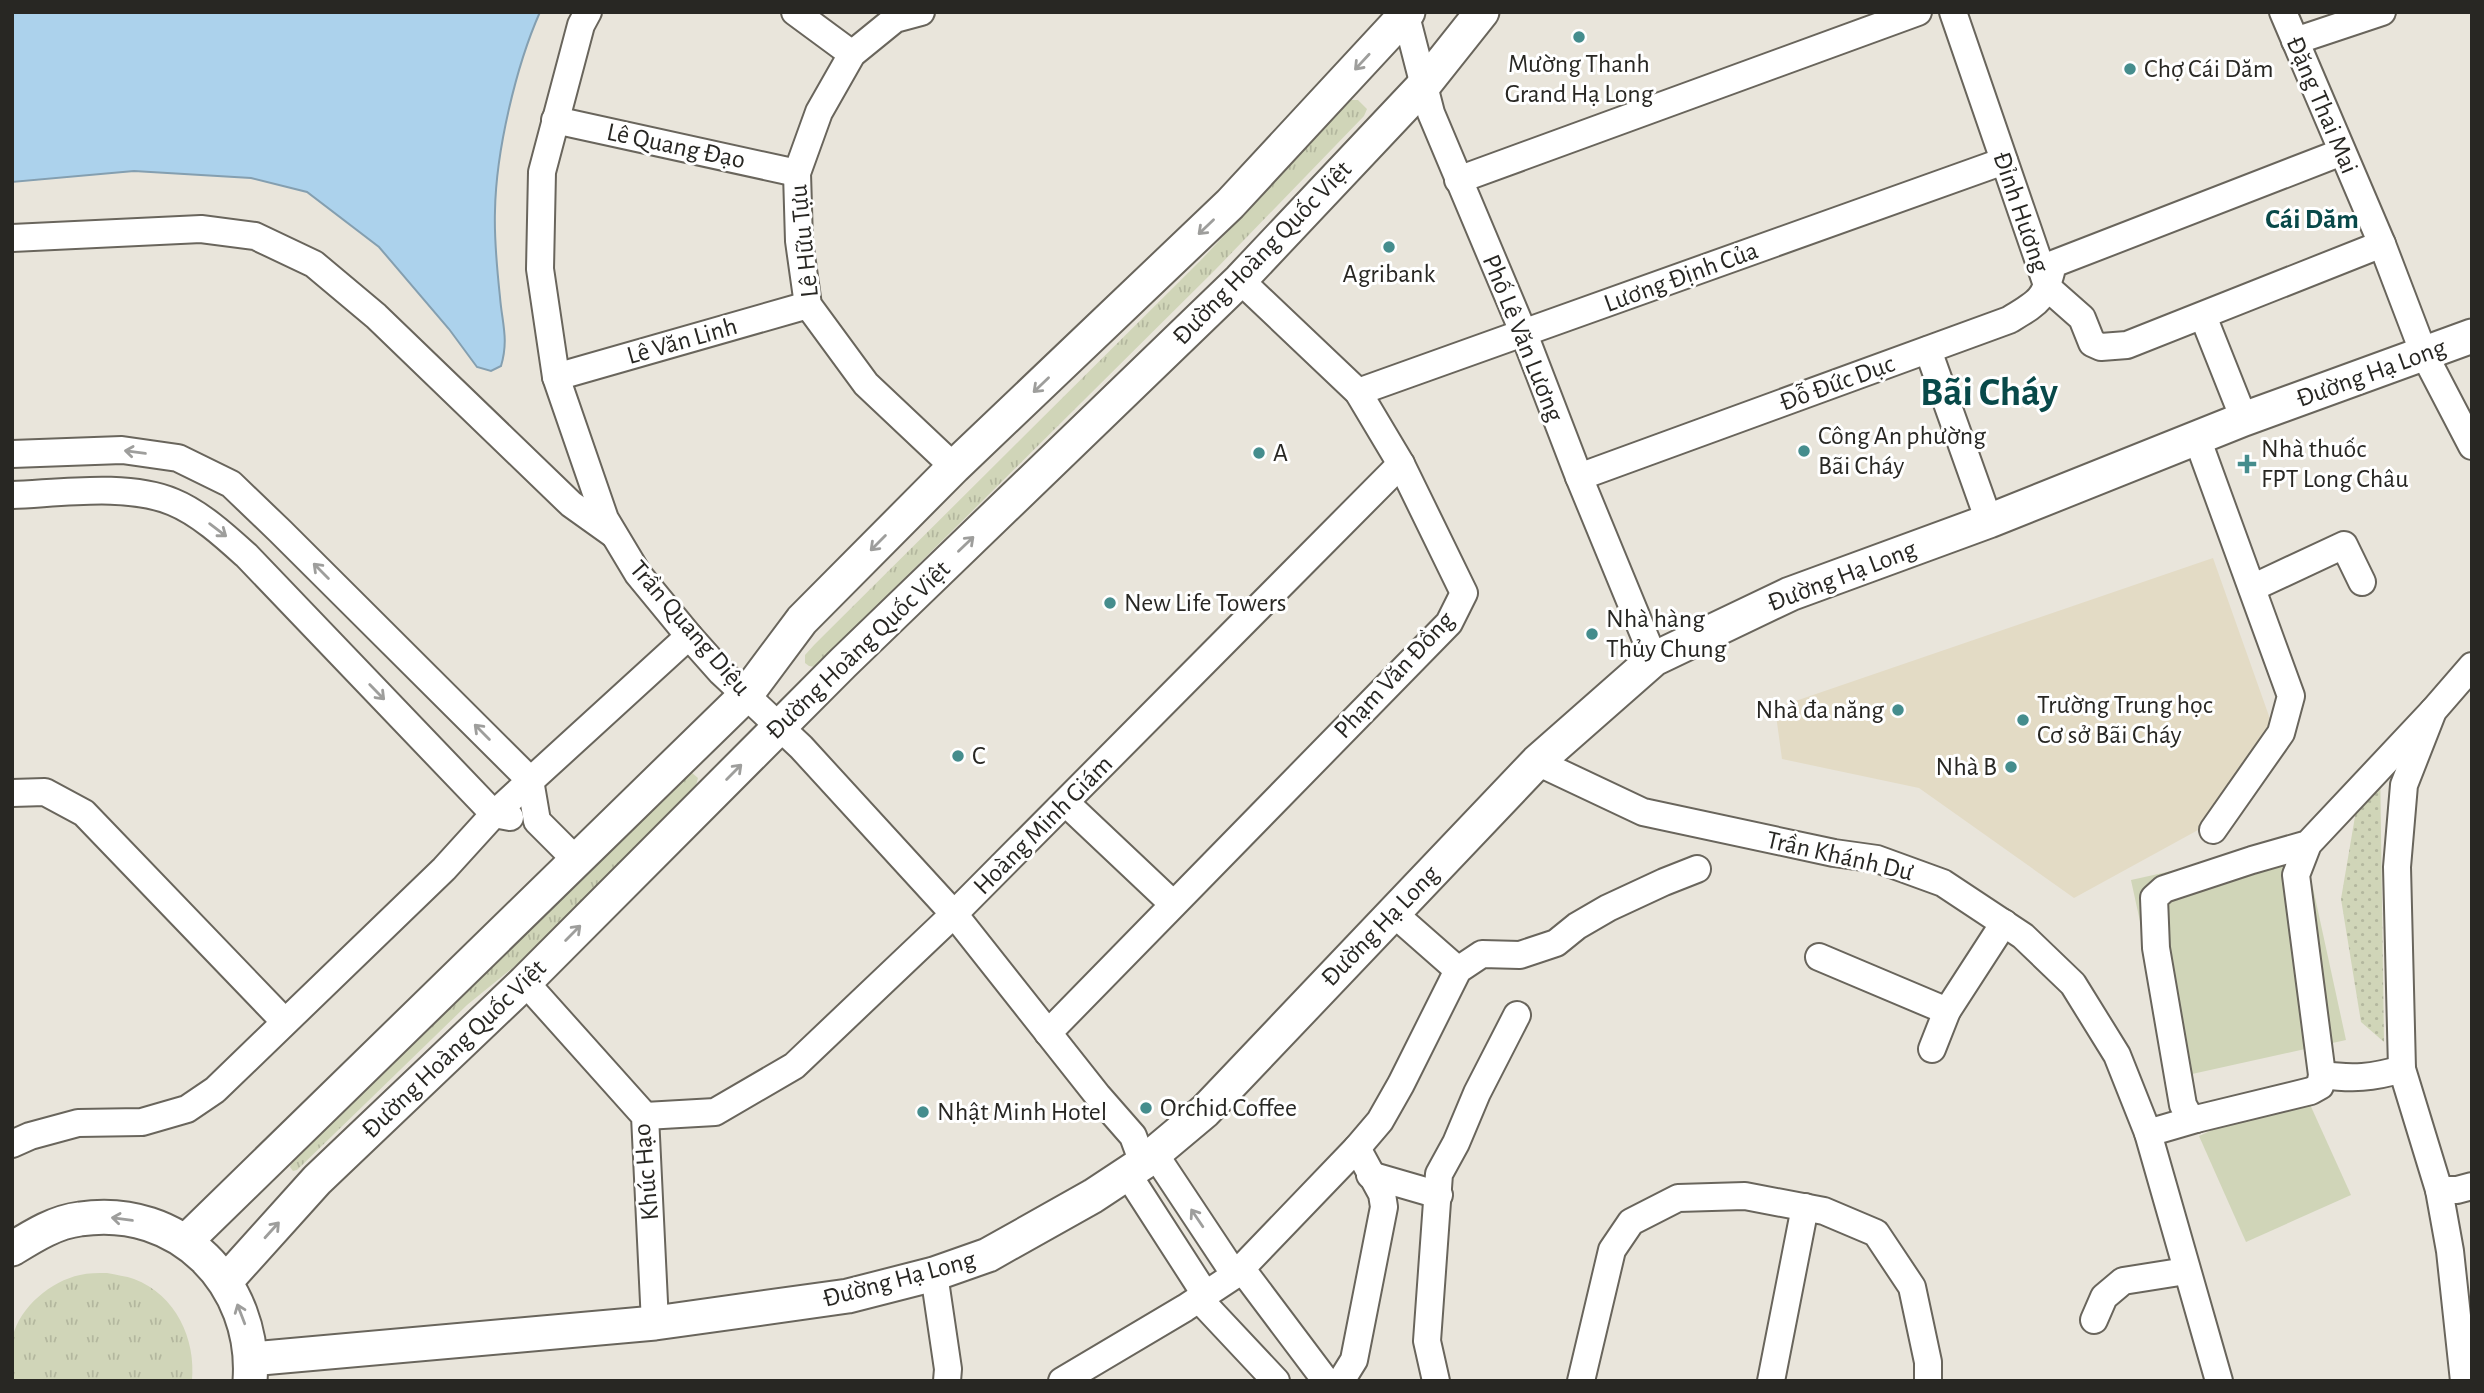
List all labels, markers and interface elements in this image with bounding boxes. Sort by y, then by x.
marker: Mường Thanh Grand Hạ Long [1571,29,1587,45]
street label: Đặng Thai Mai [2281,32,2363,178]
place label: Mường Thanh Grand Hạ Long [1505,51,1654,107]
one-way arrow [1354,53,1371,70]
place label: Chợ Cái Dăm [2144,56,2274,82]
marker: Chợ Cái Dăm [2122,61,2138,77]
street label: Lê Quang Đạo [604,119,748,173]
street label: Đỉnh Hương [1988,148,2054,276]
street label: Đường Hoàng Quốc Việt [1168,156,1356,350]
street label: Lê Hữu Tựu [785,183,823,299]
district label: Cái Dăm [2265,206,2359,234]
one-way arrow [1197,219,1214,236]
street label: Lương Định Của [1601,237,1761,317]
marker: Agribank [1381,239,1397,255]
street label: Phố Lê Văn Lương [1478,251,1568,426]
place label: Agribank [1343,261,1436,287]
street label: Lê Văn Linh [624,313,740,369]
street label: Đường Hạ Long [2293,334,2450,412]
street label: Đỗ Đức Dục [1776,349,1898,416]
district label: Bãi Cháy [1920,373,2058,413]
one-way arrow [1033,376,1050,393]
place label: Công An phường Bãi Cháy [1818,423,1986,479]
place label: Nhà thuốc FPT Long Châu [2261,436,2408,492]
place label: A [1273,440,1288,466]
marker: Công An phường Bãi Cháy [1796,443,1812,459]
one-way arrow [124,445,147,458]
marker: A [1251,445,1267,461]
marker: Nhà thuốc FPT Long Châu [2239,456,2255,472]
one-way arrow [208,523,226,538]
one-way arrow [870,535,887,552]
one-way arrow [957,535,974,552]
street label: Đường Hạ Long [1764,536,1920,616]
street label: Trần Quang Diệu [625,556,755,700]
street label: Đường Hoàng Quốc Việt [761,556,955,744]
one-way arrow [313,563,330,580]
place label: New Life Towers [1124,590,1286,616]
marker: New Life Towers [1102,595,1118,611]
street label: Phạm Văn Đồng [1329,606,1459,743]
place label: Nhà hàng Thủy Chung [1606,606,1727,662]
marker: Nhà hàng Thủy Chung [1584,626,1600,642]
one-way arrow [369,683,386,700]
place label: Trường Trung học Cơ sở Bãi Cháy [2037,692,2213,748]
place label: Nhà đa năng [1755,697,1884,723]
marker: Nhà đa năng [1890,702,1906,718]
marker: Trường Trung học Cơ sở Bãi Cháy [2015,712,2031,728]
one-way arrow [474,723,491,740]
place label: C [972,743,986,769]
marker: C [950,748,966,764]
street label: Hoàng Minh Giám [969,751,1117,899]
place label: Nhà B [1936,754,1997,780]
marker: Nhà B [2003,759,2019,775]
one-way arrow [725,764,742,781]
street label: Trần Khánh Dư [1764,826,1916,886]
street label: Đường Hạ Long [1316,860,1444,992]
one-way arrow [565,925,582,942]
street label: Đường Hoàng Quốc Việt [357,955,551,1143]
place label: Orchid Coffee [1160,1095,1297,1121]
place label: Nhật Minh Hotel [937,1099,1107,1125]
marker: Orchid Coffee [1138,1100,1154,1116]
marker: Nhật Minh Hotel [915,1104,931,1120]
street label: Khúc Hạo [629,1122,663,1222]
one-way arrow [1190,1209,1204,1228]
one-way arrow [111,1212,134,1225]
one-way arrow [263,1222,280,1239]
street label: Đường Hạ Long [820,1246,979,1312]
one-way arrow [233,1304,246,1325]

